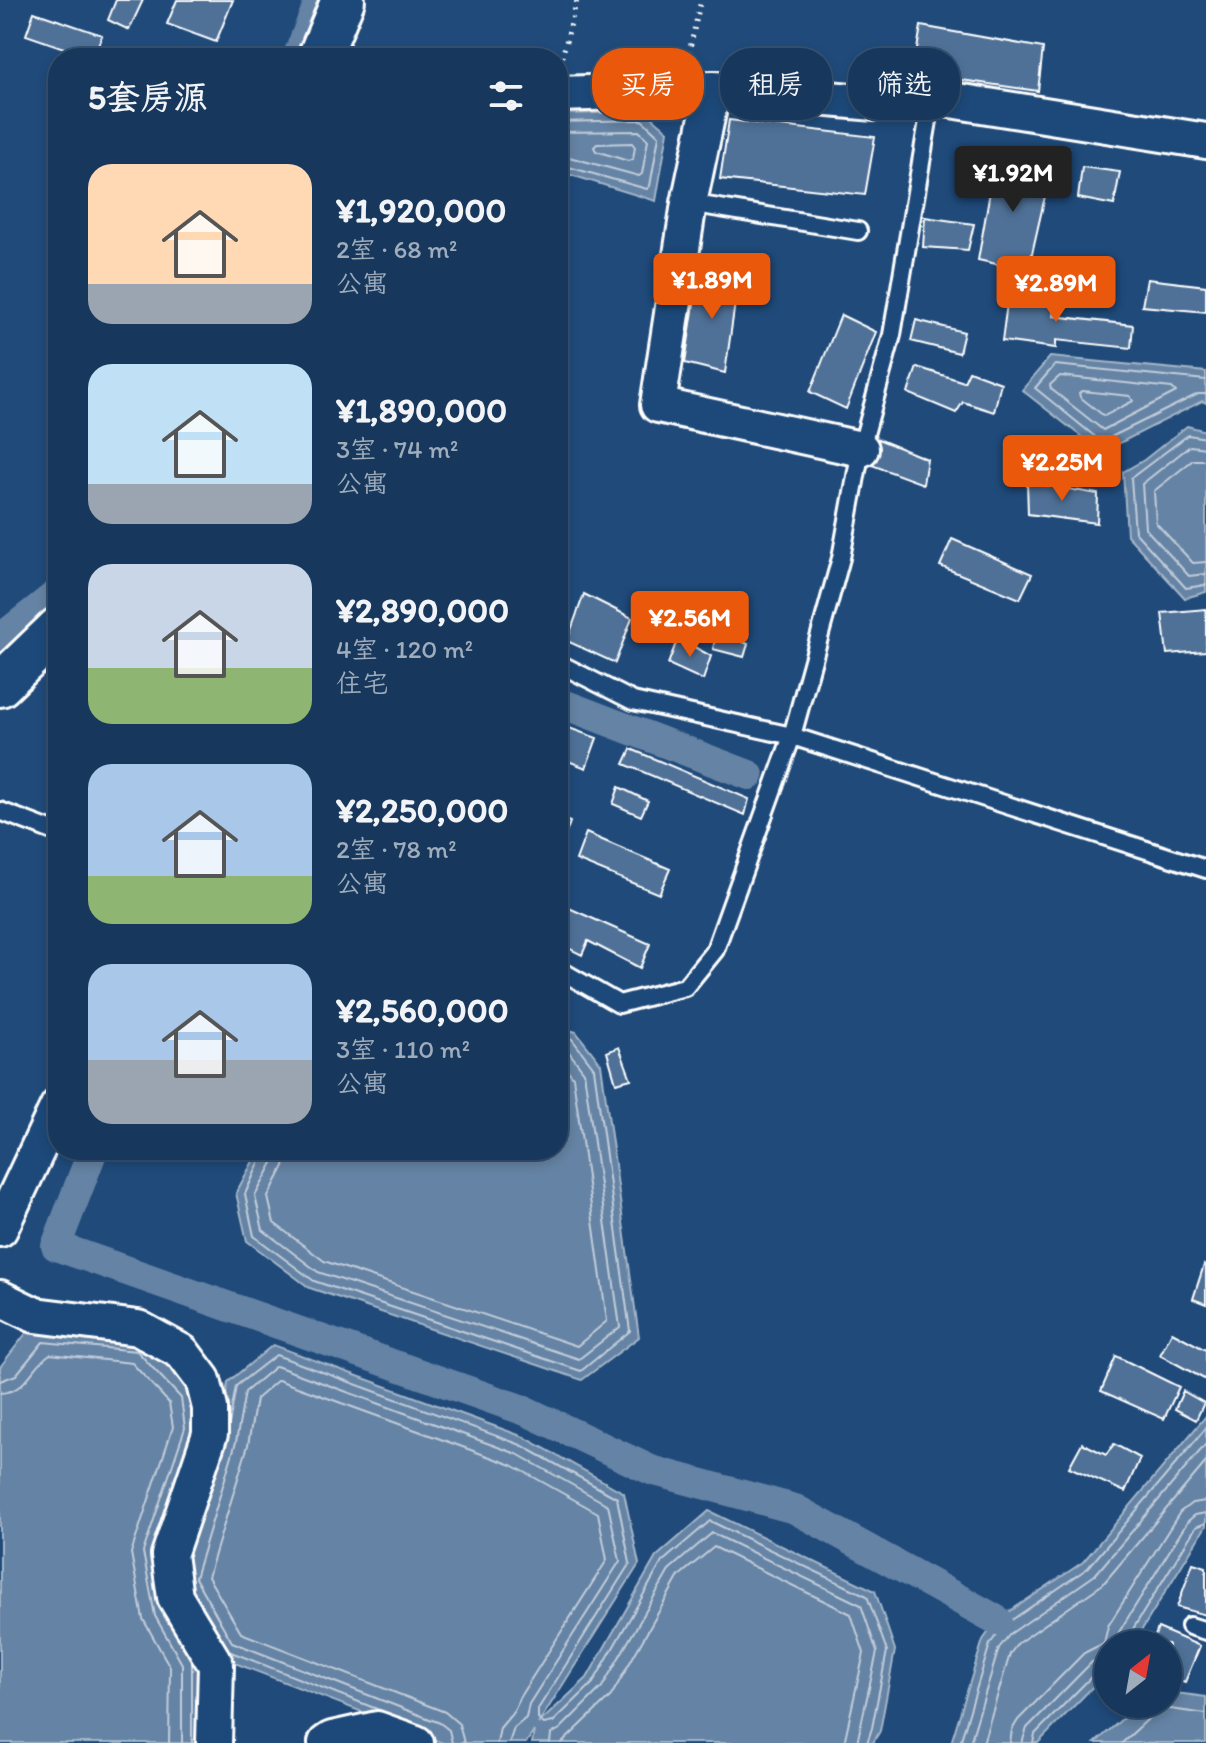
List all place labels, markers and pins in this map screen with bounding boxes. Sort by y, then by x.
pin: ¥1.92M [948,146,1078,214]
pin: ¥1.89M [647,253,777,321]
pin: ¥2.89M [991,256,1121,324]
pin: ¥2.25M [997,435,1127,503]
pin: ¥2.56M [625,591,755,659]

